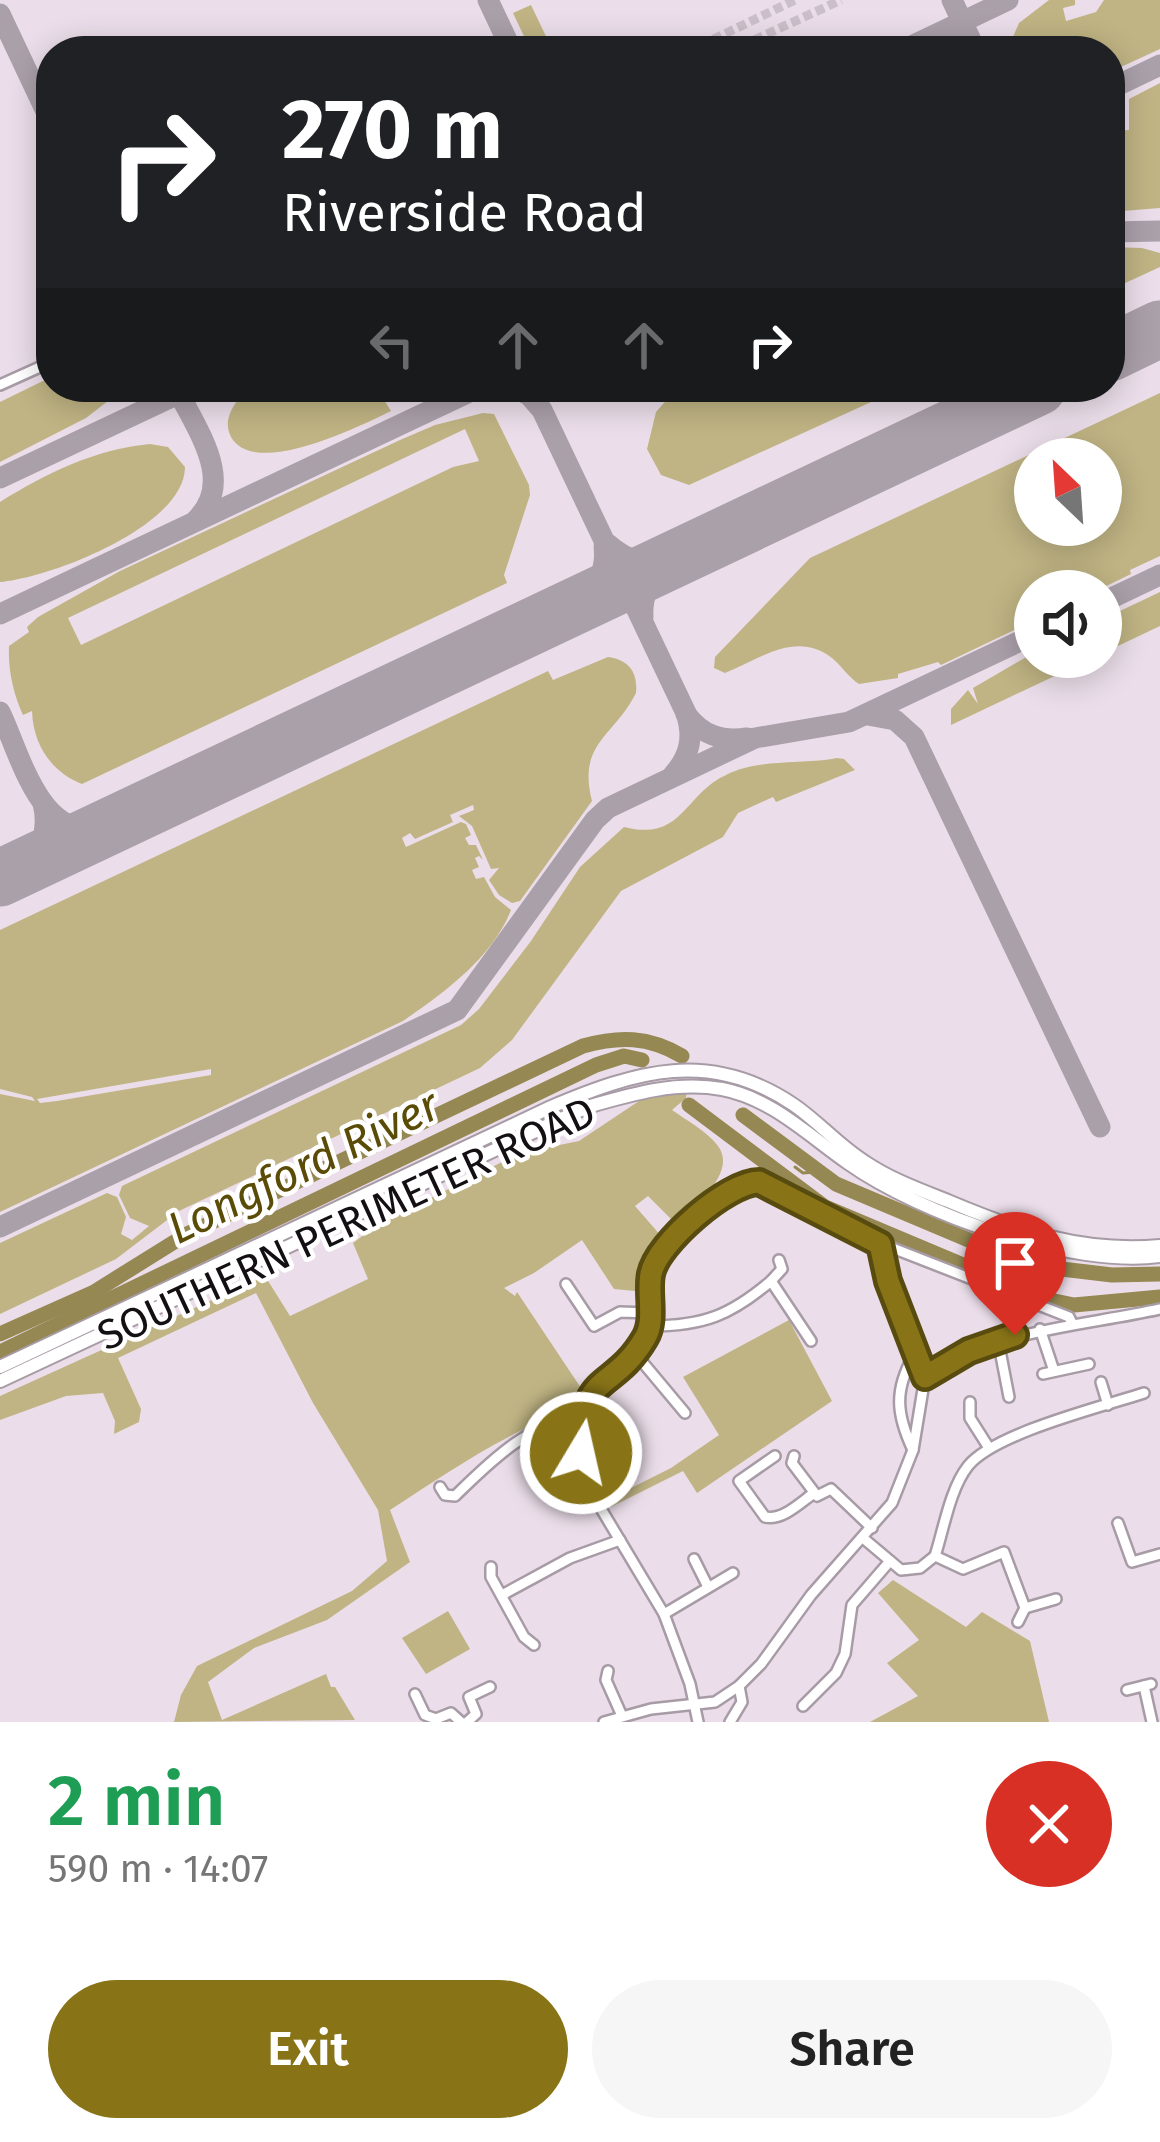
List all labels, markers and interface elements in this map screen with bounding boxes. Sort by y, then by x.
text: 270 m [282,79,503,180]
icon: right [84,84,240,240]
text: Riverside Road [282,181,647,245]
icon: left [359,312,425,378]
icon: ahead [485,312,551,378]
icon: ahead [611,312,677,378]
icon: right [737,312,803,378]
north arrow [1014,438,1122,546]
map controls [1014,438,1122,678]
button: sound [1014,570,1122,678]
water label: Longford River [159,1077,450,1256]
street label: SOUTHERN PERIMETER ROAD [90,1086,603,1361]
pin [964,1212,1066,1335]
icon: arrive [982,1230,1048,1296]
position arrow [518,1390,644,1516]
text: 2 min [48,1758,225,1844]
button: close [986,1761,1112,1887]
text: 590 m · 14:07 [48,1846,268,1892]
button: Exit [48,1980,568,2118]
button: Share [592,1980,1112,2118]

